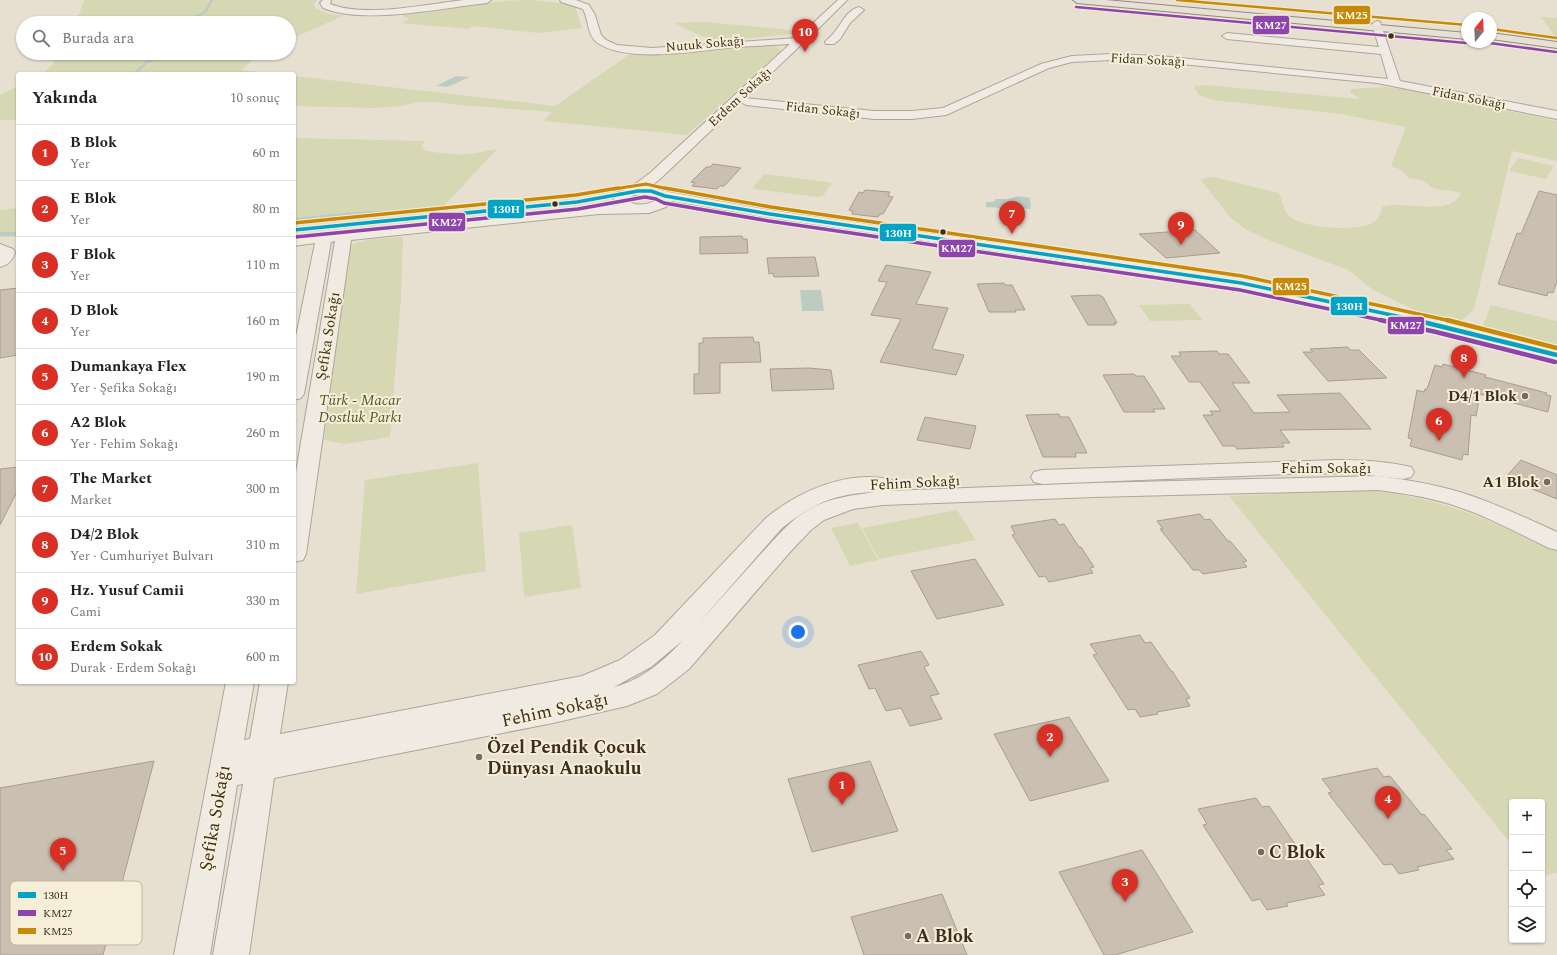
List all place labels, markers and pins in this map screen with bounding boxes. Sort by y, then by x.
pin: 10 [792,19,818,52]
unlabelled marker [1386,31,1396,41]
unlabelled marker [550,199,560,209]
pin: 7 [999,201,1025,234]
pin: 9 [1168,212,1194,245]
unlabelled marker [938,227,948,237]
pin: 8 [1451,345,1477,378]
place label: D4/1 Blok [1448,385,1517,408]
marker: D4/1 Blok [1520,391,1530,401]
pin: 6 [1426,408,1452,441]
place label: A1 Blok [1483,471,1539,494]
marker: A1 Blok [1542,477,1552,487]
pin: 2 [1037,724,1063,757]
place label: Özel Pendik Çocuk Dünyası Anaokulu [487,734,647,782]
marker: Özel Pendik Çocuk Dünyası Anaokulu [474,752,484,762]
pin: 1 [829,772,855,805]
pin: 4 [1375,786,1401,819]
pin: 5 [50,838,76,871]
place label: C Blok [1269,839,1326,866]
marker: C Blok [1256,847,1266,857]
pin: 3 [1112,869,1138,902]
place label: A Blok [916,923,974,950]
marker: A Blok [903,931,913,941]

